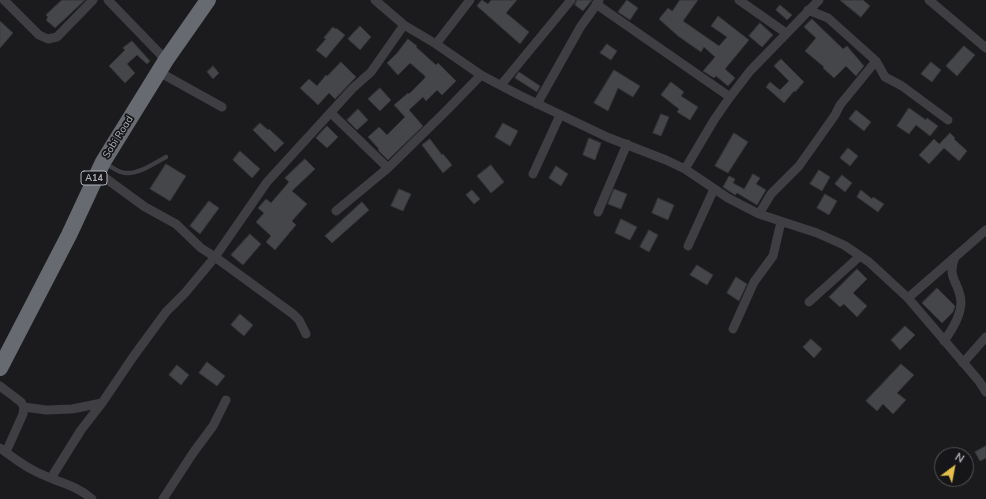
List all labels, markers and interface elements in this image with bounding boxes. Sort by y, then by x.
street label: Sobi Road [100,114,136,160]
road number: A14 [81,171,107,185]
north arrow [934,447,974,487]
text: N [953,450,967,466]

